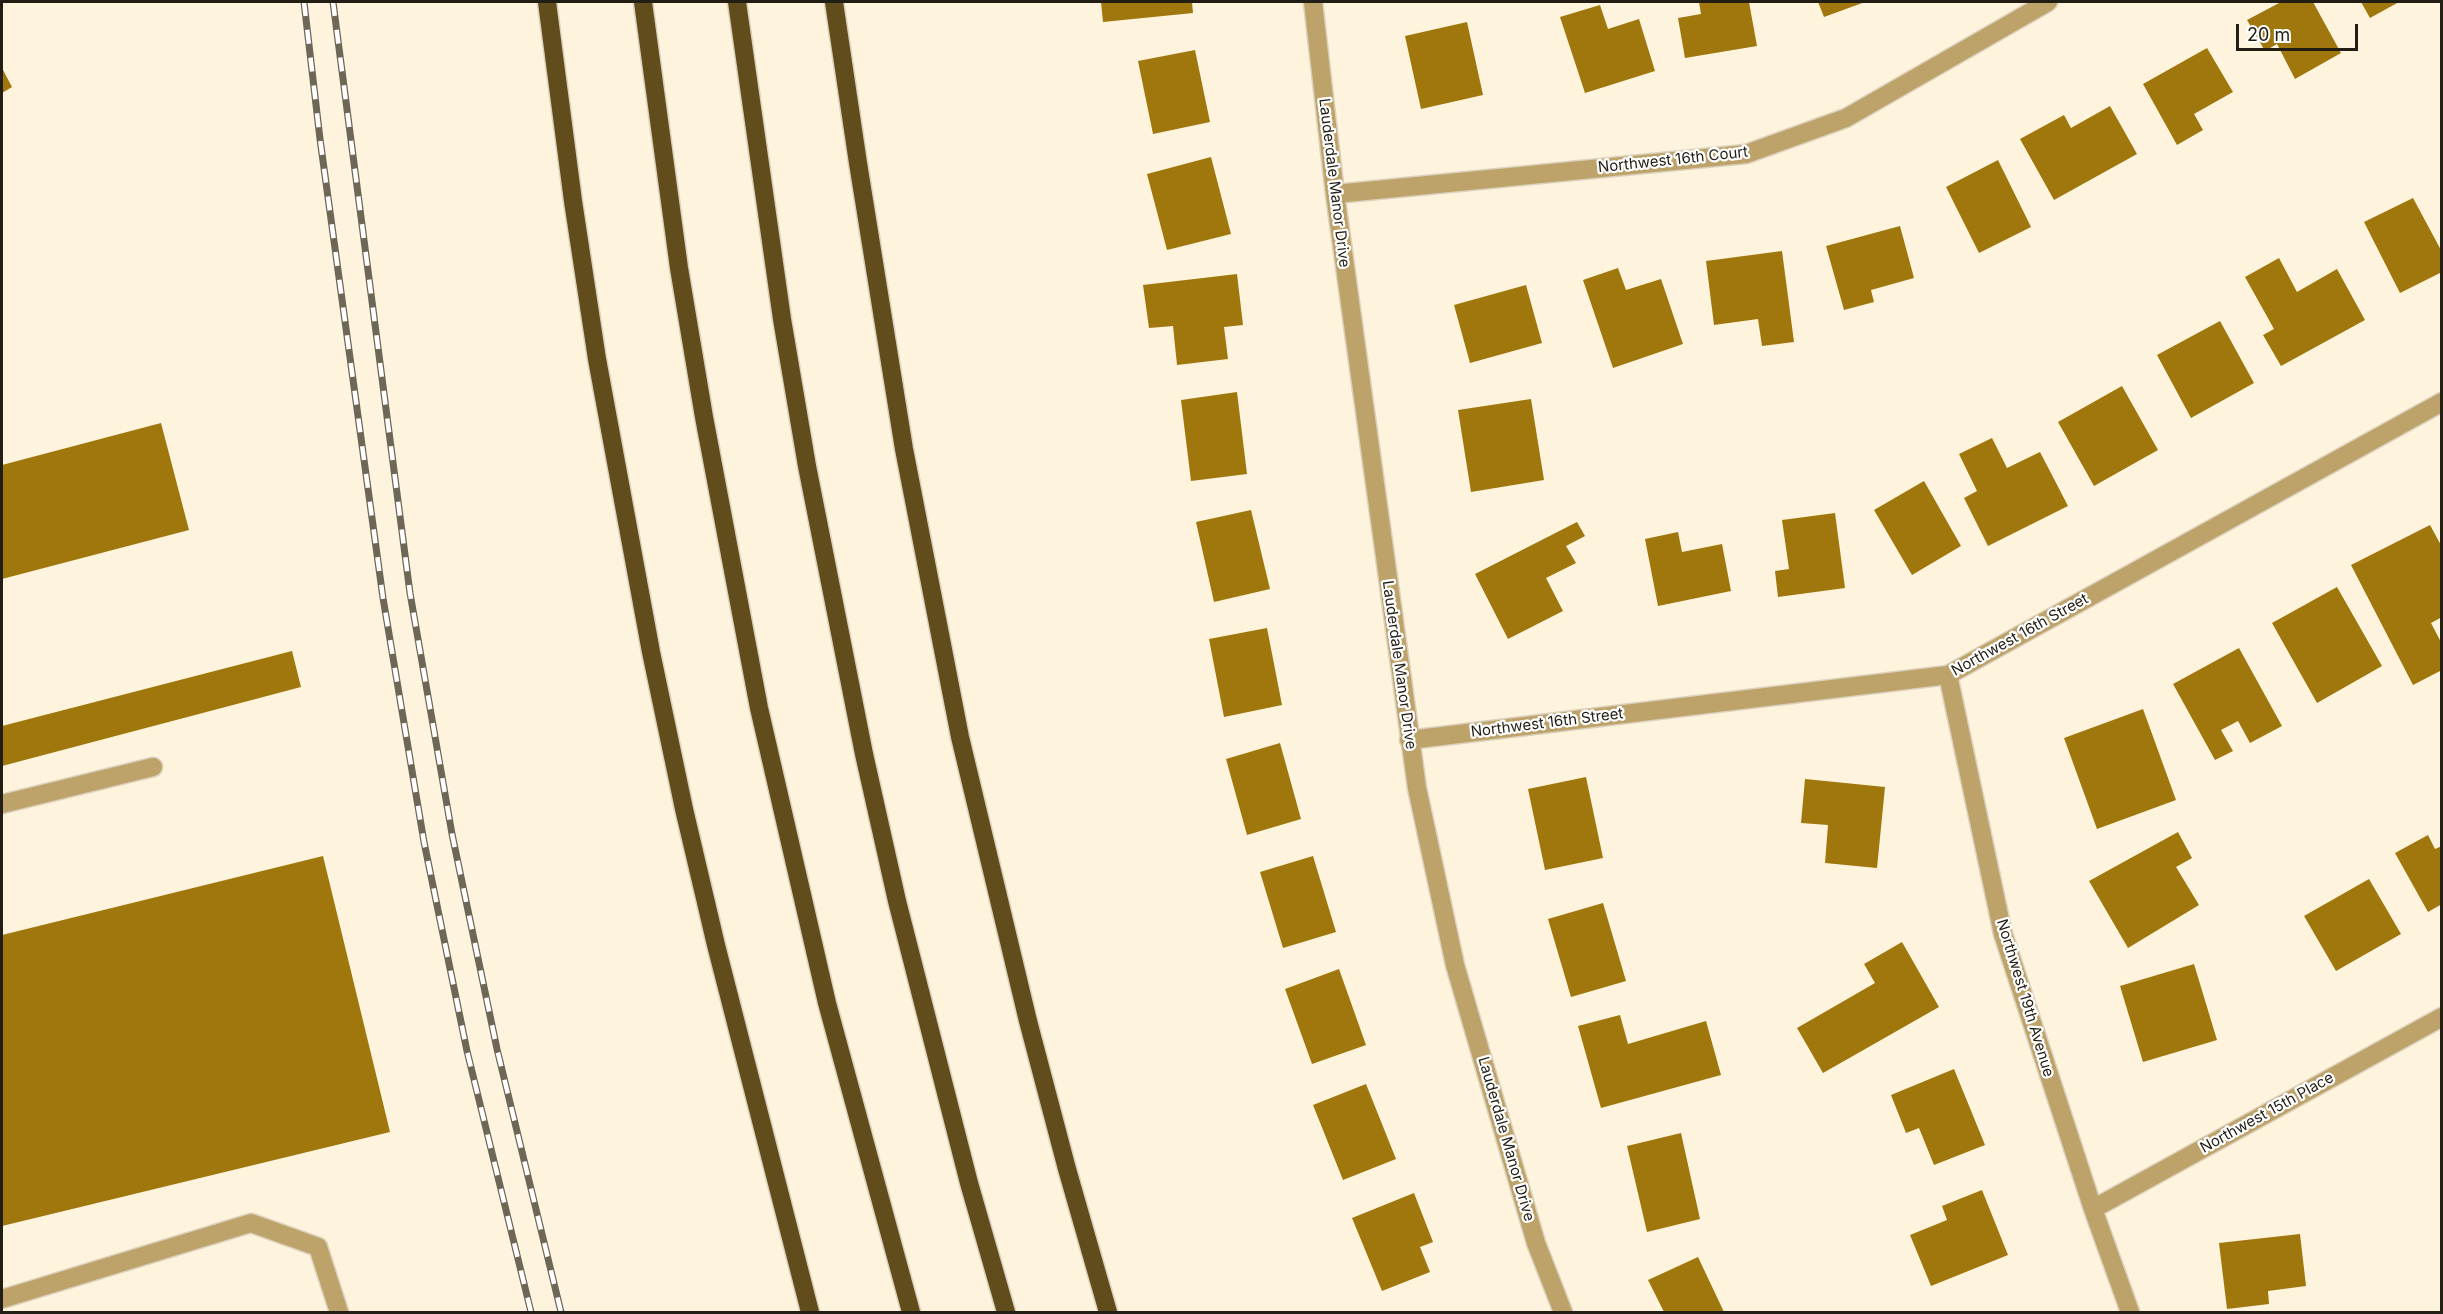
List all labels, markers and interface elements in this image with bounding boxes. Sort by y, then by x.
scale bar [2239,12,2360,50]
text: 20 m [2247,24,2290,45]
street label: Lauderdale Manor Drive [1315,97,1353,269]
street label: Northwest 16th Court [1597,143,1749,177]
street label: Lauderdale Manor Drive [1378,579,1420,751]
street label: Northwest 16th Street [1949,590,2091,680]
street label: Northwest 16th Street [1470,705,1624,741]
street label: Northwest 19th Avenue [1992,917,2058,1079]
street label: Lauderdale Manor Drive [1474,1055,1538,1223]
street label: Northwest 15th Place [2197,1069,2337,1157]

